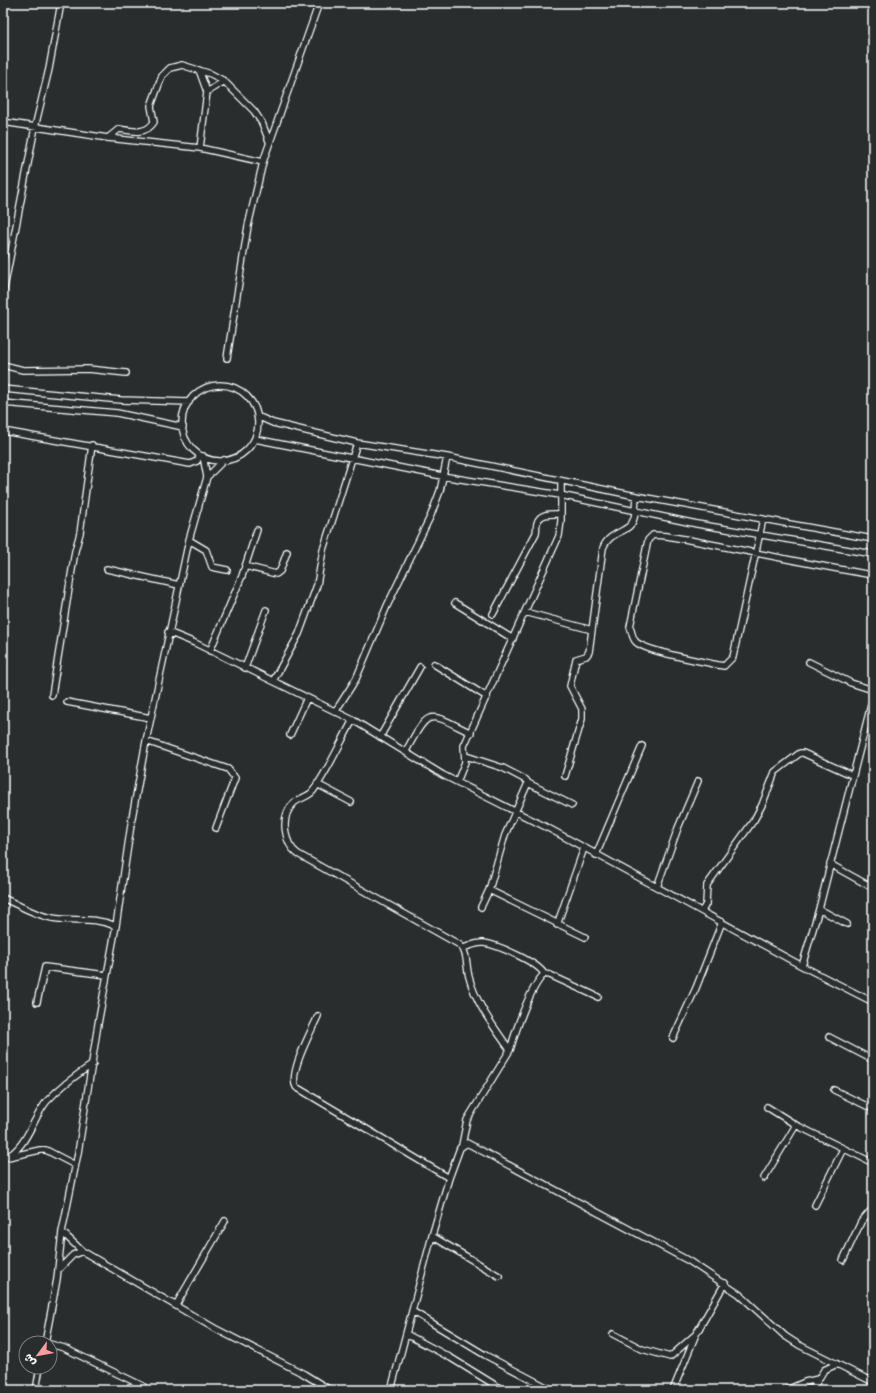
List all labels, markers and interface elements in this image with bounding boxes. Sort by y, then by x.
north arrow [18,1335,58,1375]
text: ش [20,1351,39,1369]

